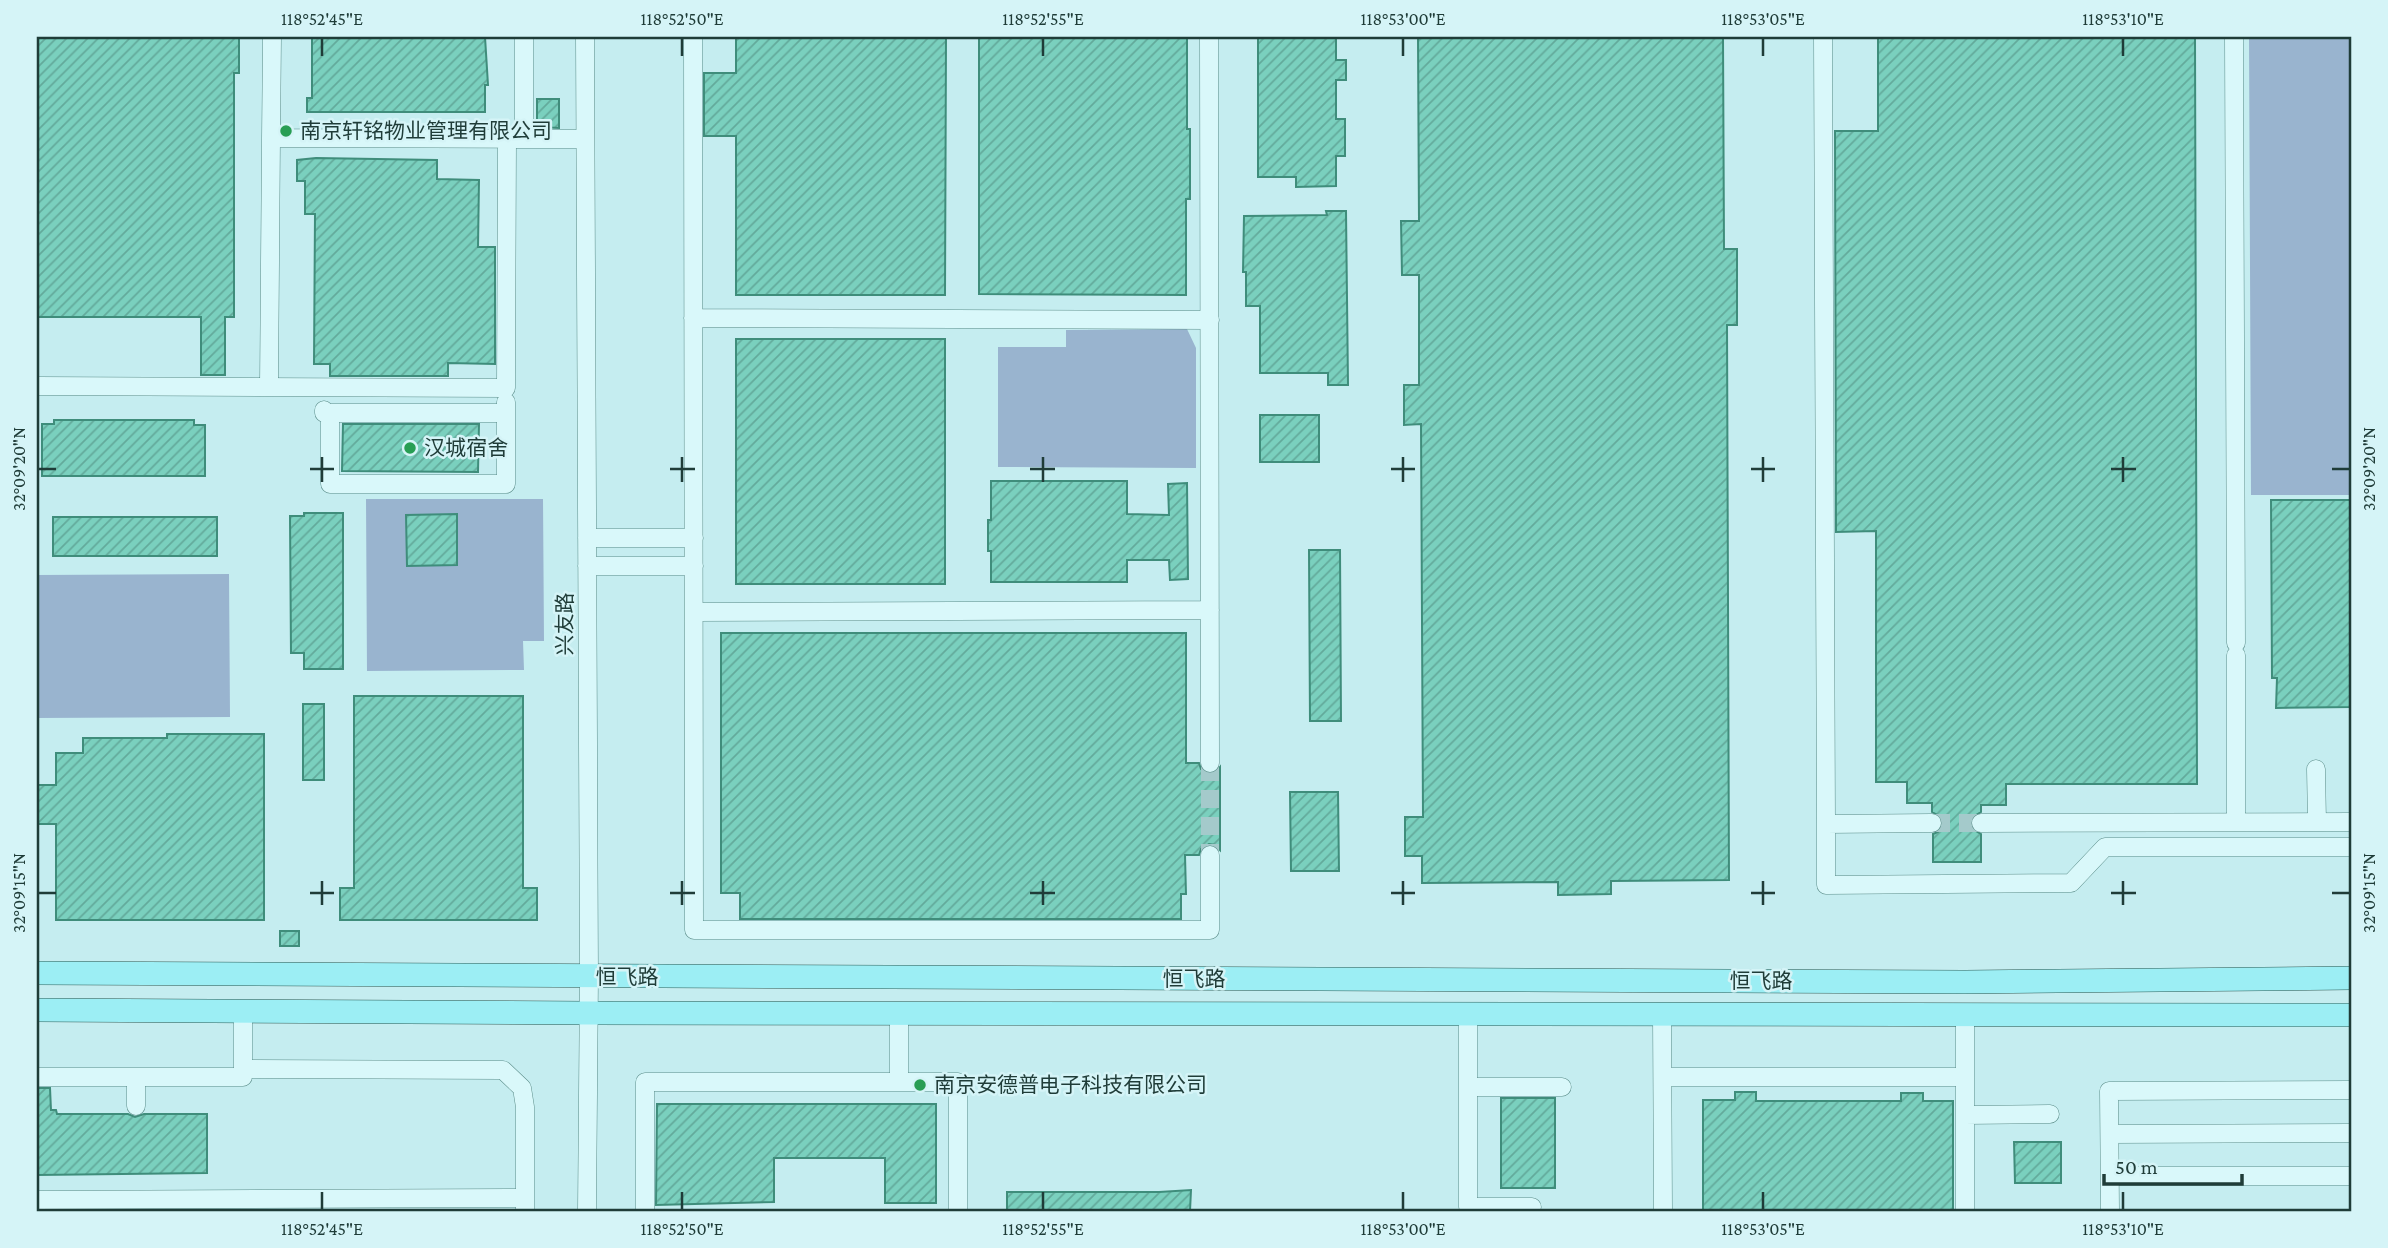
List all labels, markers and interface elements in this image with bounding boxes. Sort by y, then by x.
text: 118°52'45"E [281,9,363,29]
text: 118°52'50"E [640,9,724,29]
text: 118°52'55"E [1002,9,1084,29]
text: 118°53'00"E [1360,9,1446,29]
text: 118°53'05"E [1721,9,1805,29]
text: 118°53'10"E [2082,9,2164,29]
place label: 南京轩铭物业管理有限公司 [300,119,552,143]
marker: 南京轩铭物业管理有限公司 [278,123,294,139]
text: 32°09'20"N [9,427,29,511]
text: 32°09'20"N [2359,427,2379,511]
place label: 汉城宿舍 [424,436,508,460]
marker: 汉城宿舍 [402,440,418,456]
street label: 兴友路 [553,593,577,656]
text: 32°09'15"N [9,853,29,933]
text: 32°09'15"N [2359,853,2379,933]
street label: 恒飞路 [596,965,659,989]
street label: 恒飞路 [1163,967,1226,991]
street label: 恒飞路 [1730,969,1793,993]
place label: 南京安德普电子科技有限公司 [934,1073,1207,1097]
marker: 南京安德普电子科技有限公司 [912,1077,928,1093]
scale bar [2104,1143,2243,1187]
text: 50 m [2115,1155,2158,1179]
text: 118°52'45"E [281,1219,363,1239]
text: 118°52'50"E [640,1219,724,1239]
text: 118°52'55"E [1002,1219,1084,1239]
text: 118°53'00"E [1360,1219,1446,1239]
text: 118°53'05"E [1721,1219,1805,1239]
text: 118°53'10"E [2082,1219,2164,1239]

